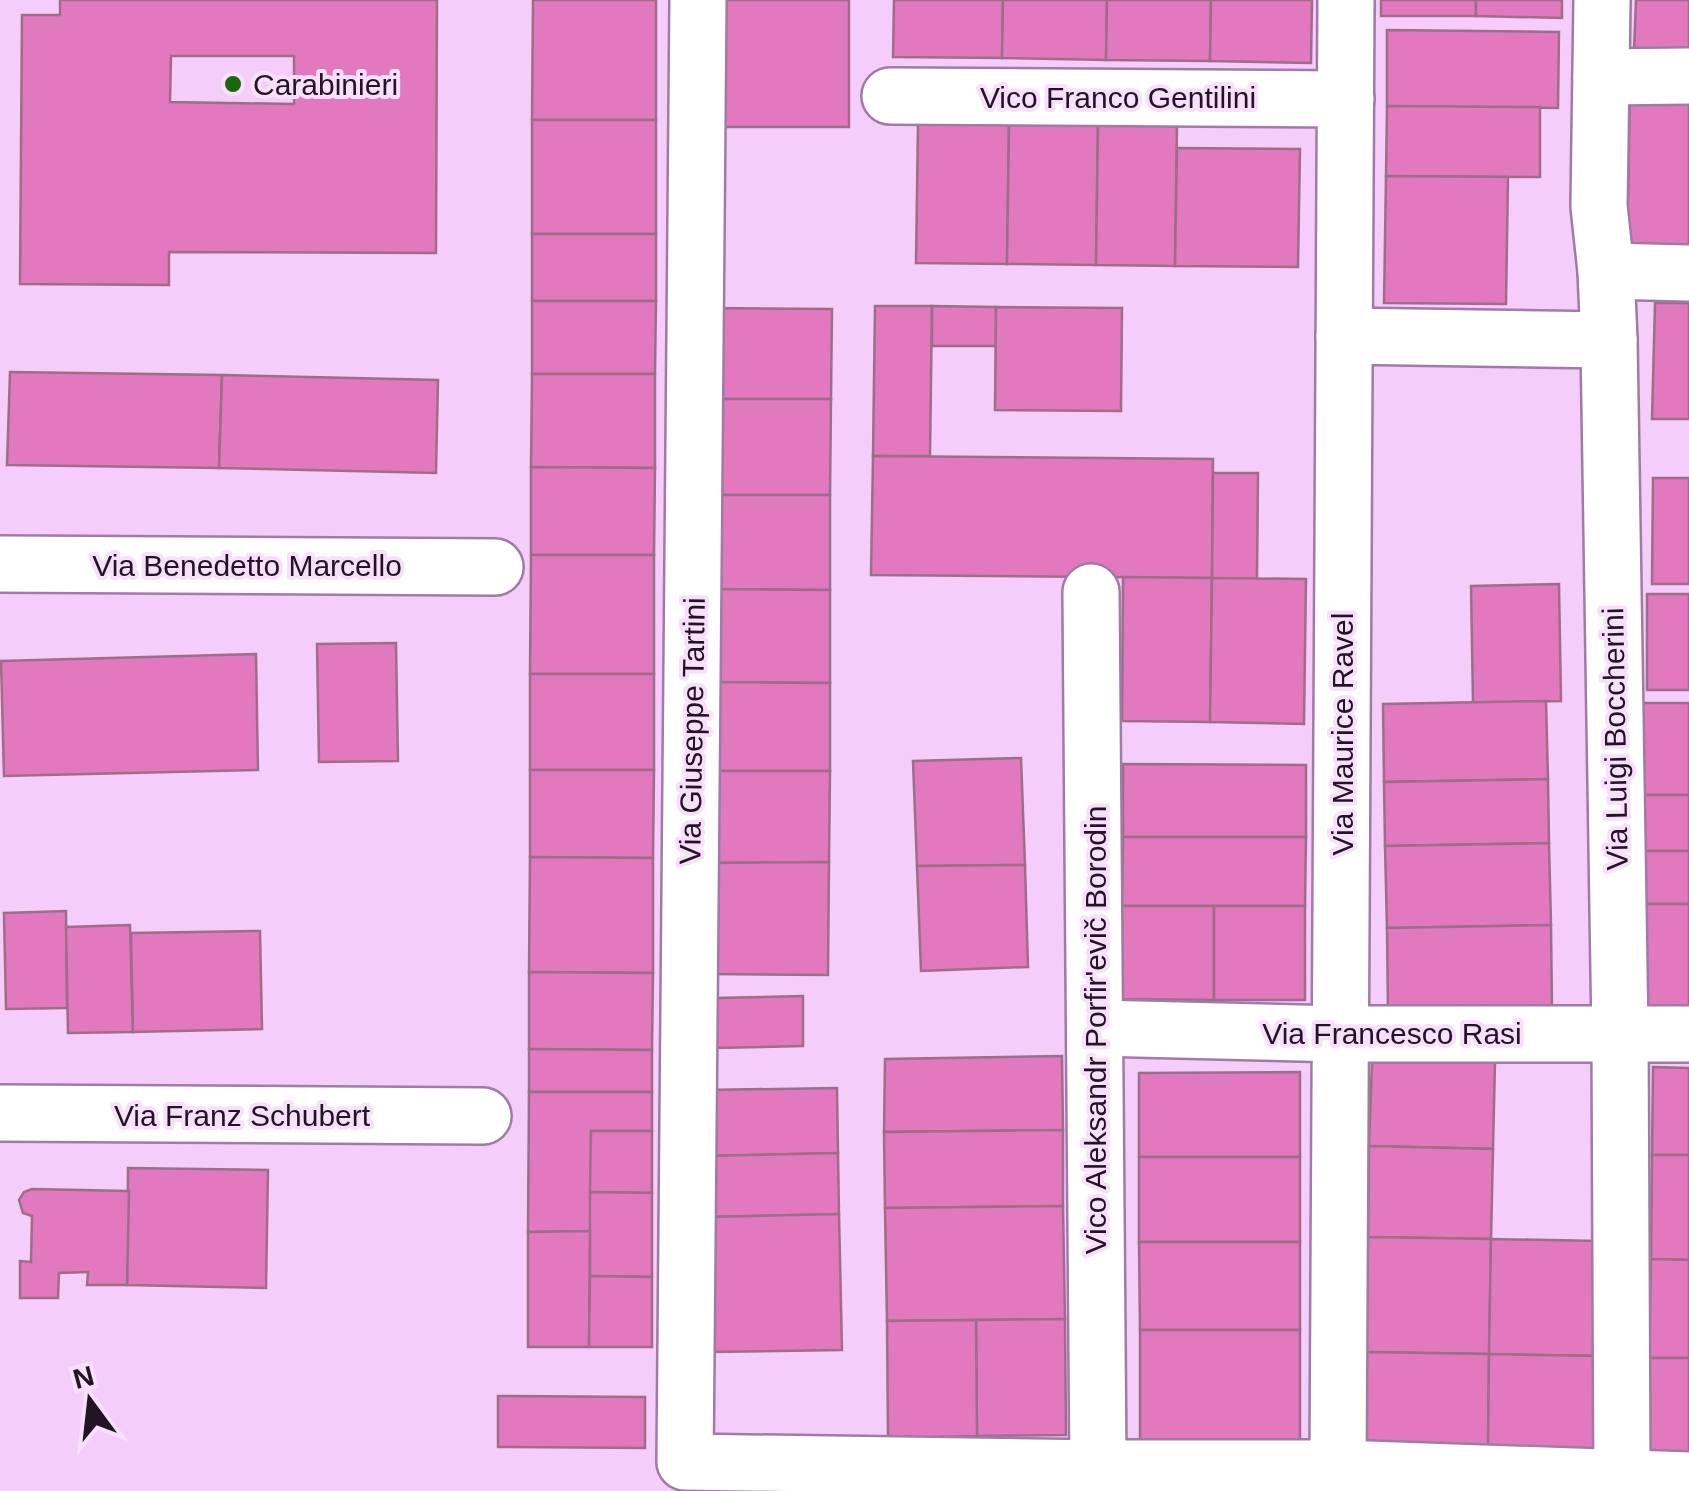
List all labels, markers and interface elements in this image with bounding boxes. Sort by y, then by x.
place label: Carabinieri [253,68,398,101]
marker: Carabinieri [222,73,244,95]
street label: Vico Franco Gentilini [980,81,1256,114]
street label: Via Benedetto Marcello [92,549,402,582]
street label: Via Giuseppe Tartini [673,597,711,865]
street label: Via Luigi Boccherini [1596,607,1634,871]
street label: Via Maurice Ravel [1326,613,1359,855]
street label: Vico Aleksandr Porfir'evič Borodin [1079,806,1112,1254]
street label: Via Francesco Rasi [1262,1017,1522,1050]
street label: Via Franz Schubert [114,1099,371,1132]
north arrow [40,1351,140,1451]
text: N [70,1360,97,1395]

